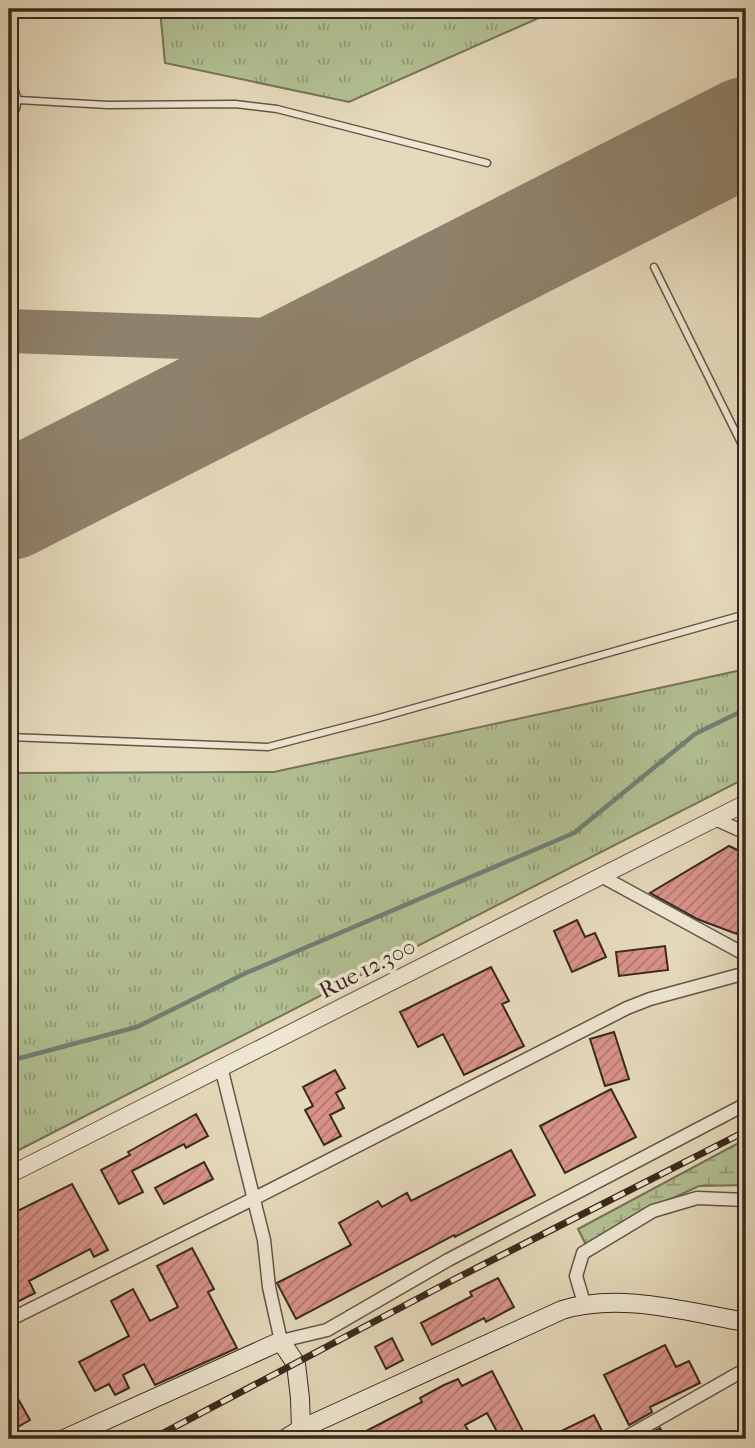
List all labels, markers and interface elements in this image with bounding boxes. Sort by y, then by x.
street label: Rue 12.300 [314,933,420,1004]

